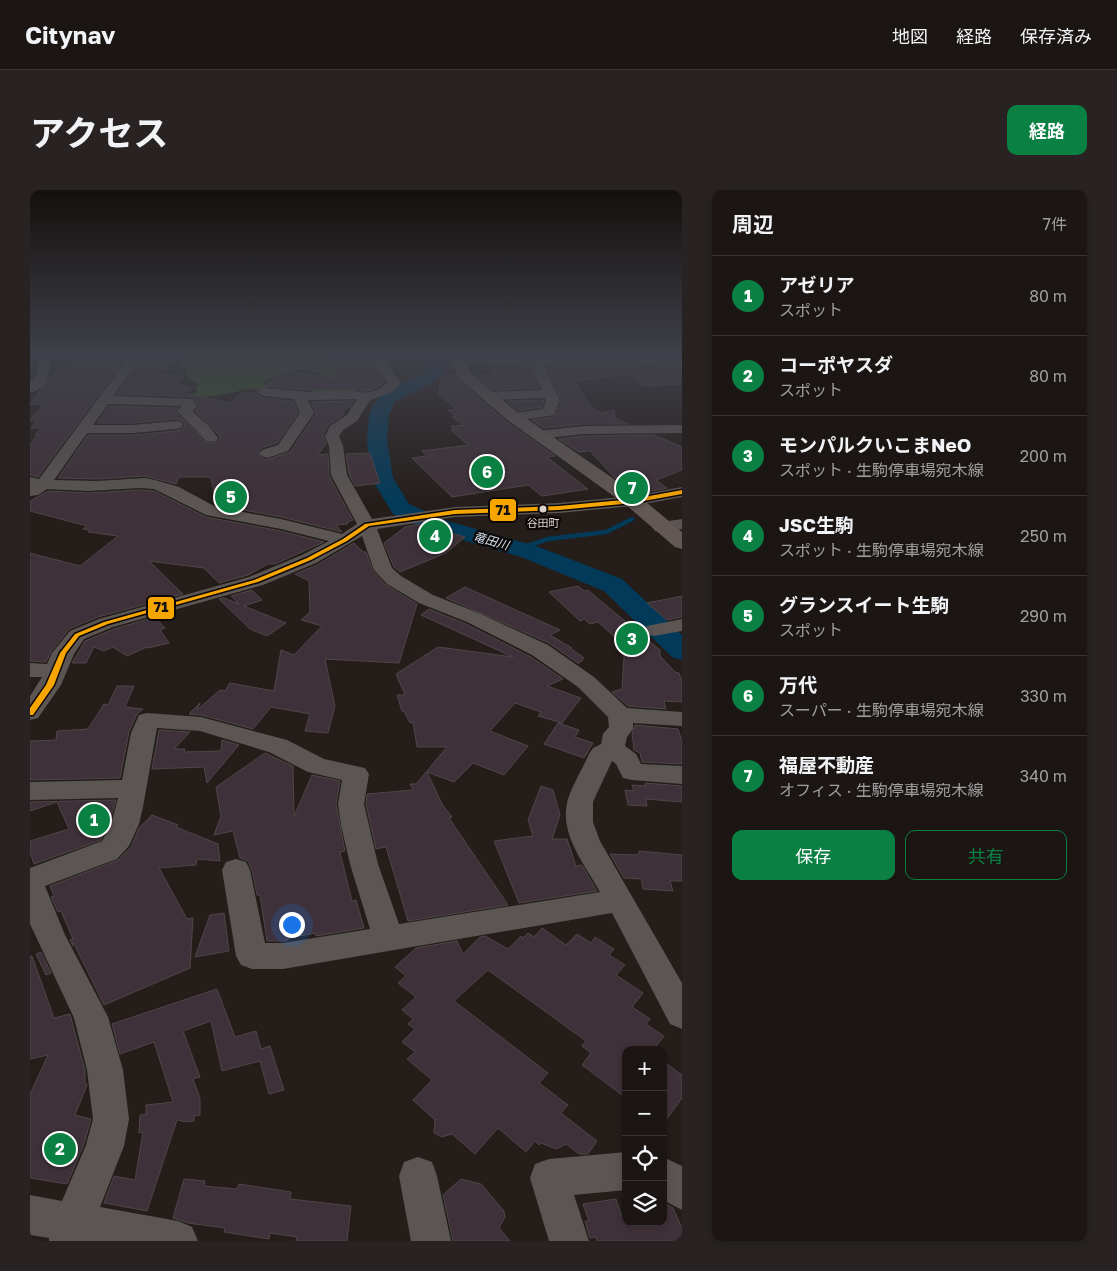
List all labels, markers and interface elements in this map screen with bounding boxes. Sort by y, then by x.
text: Citynav [25,20,115,49]
text: 地図 [892,25,928,47]
text: 経路 [956,25,992,47]
text: 保存済み [1020,25,1092,47]
button: 経路 [1007,105,1087,155]
text: アクセス [30,112,168,154]
text: 周辺 [732,211,774,237]
text: 7件 [1043,214,1067,234]
text: アゼリア [779,273,855,296]
text: 1 [744,286,752,306]
text: 80 m [1029,286,1067,306]
text: スポット [779,300,843,320]
text: コーポヤスダ [779,353,893,376]
text: 2 [743,366,753,386]
text: 80 m [1029,366,1067,386]
text: スポット [779,380,843,400]
text: モンパルクいこまNeO [779,433,971,456]
text: 3 [743,446,753,466]
text: 200 m [1020,446,1067,466]
pin: 6 [471,453,503,491]
text: スポット · 生駒停車場宛木線 [779,460,984,480]
pin: 7 [616,469,648,507]
pin: 5 [215,478,247,516]
line badge: 71 [489,498,517,522]
text: 71 [496,501,510,518]
marker: 谷田町 [538,504,548,514]
text: JSC生駒 [779,513,854,536]
place label: 谷田町 [527,516,560,529]
pin: 4 [419,517,451,555]
text: 4 [743,526,753,546]
text: 250 m [1020,526,1067,546]
water label: 竜田川 [472,528,512,553]
text: スポット · 生駒停車場宛木線 [779,540,984,560]
text: グランスイート生駒 [779,593,950,616]
line badge: 71 [147,596,175,620]
text: 71 [154,598,168,615]
text: 5 [743,606,753,626]
text: 290 m [1020,606,1067,626]
pin: 3 [616,620,648,658]
text: スポット [779,620,843,640]
text: 万代 [779,673,817,696]
text: 6 [743,686,753,706]
text: 330 m [1020,686,1067,706]
text: スーパー · 生駒停車場宛木線 [779,700,984,720]
text: 福屋不動産 [779,753,874,776]
text: 7 [744,766,752,786]
text: 340 m [1020,766,1067,786]
text: オフィス · 生駒停車場宛木線 [779,780,983,800]
pin: 1 [78,801,110,839]
button: 保存 [732,830,895,880]
button: 共有 [905,830,1067,880]
your location [279,912,305,938]
map controls [622,1046,667,1226]
button: + [622,1046,667,1091]
button: − [622,1091,667,1136]
pin: 2 [44,1130,76,1168]
button: locate [622,1136,667,1181]
button: layers [622,1181,667,1226]

